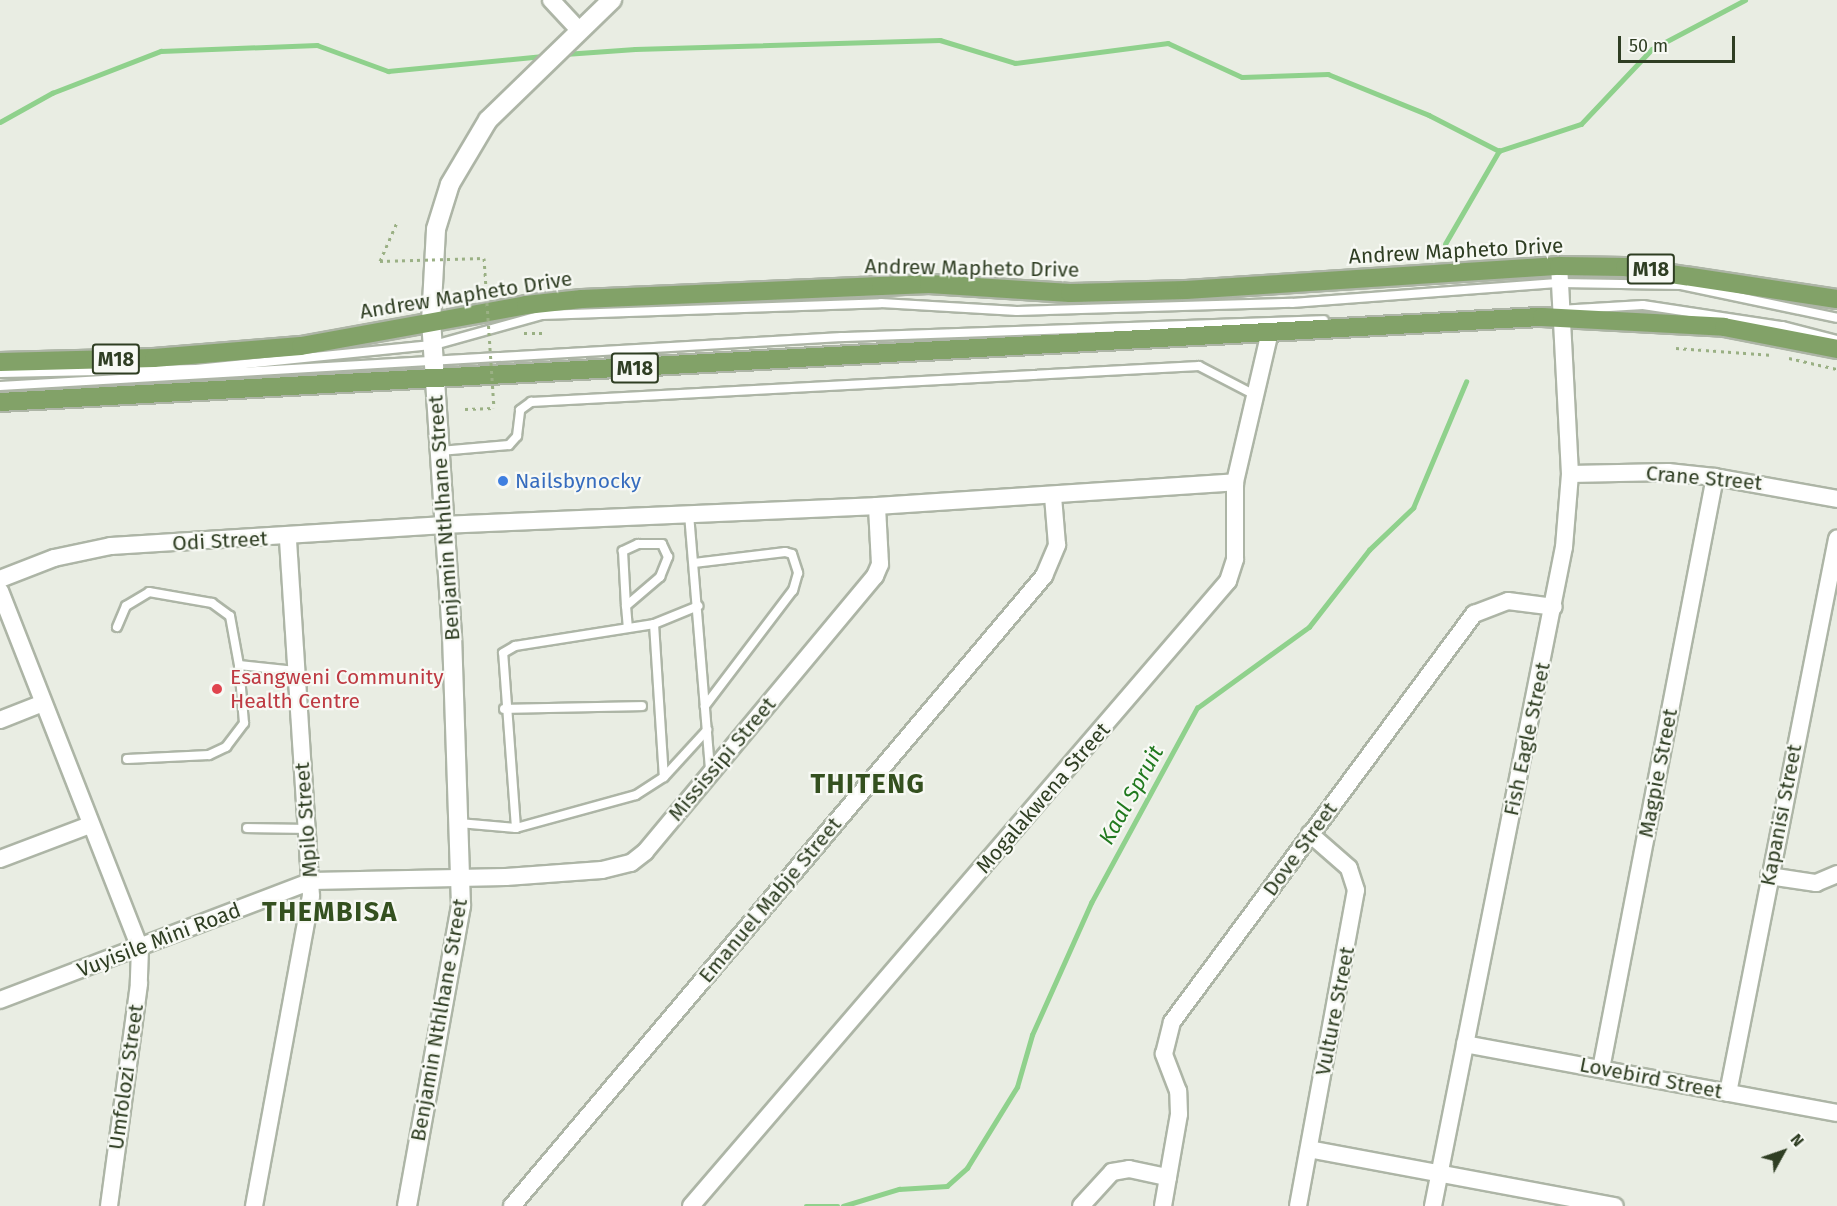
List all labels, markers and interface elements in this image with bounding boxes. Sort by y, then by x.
scale bar [1621,24,1738,62]
text: 50 m [1629,35,1668,57]
street label: Andrew Mapheto Drive [1348,233,1564,269]
road number: M18 [1626,252,1676,286]
street label: Andrew Mapheto Drive [864,254,1080,282]
street label: Andrew Mapheto Drive [358,266,574,324]
road number: M18 [90,342,142,376]
road number: M18 [610,351,660,385]
street label: Benjamin Nthlhane Street [423,394,465,642]
street label: Crane Street [1645,460,1763,496]
place label: Nailsbynocky [515,468,641,494]
marker: Nailsbynocky [496,474,510,488]
street label: Odi Street [172,526,268,556]
street label: Fish Eagle Street [1498,660,1556,818]
place label: Esangweni Community Health Centre [230,664,444,714]
marker: Esangweni Community Health Centre [208,680,226,698]
street label: Mississipi Street [663,692,781,826]
street label: Magpie Street [1633,706,1683,840]
street label: Mogalakwena Street [971,718,1115,878]
water label: Kaal Spruit [1093,741,1169,849]
street label: Kapanisi Street [1755,742,1807,888]
street label: Mpilo Street [289,761,323,879]
district label: THITENG [810,769,926,801]
street label: Dove Street [1257,797,1343,901]
street label: Emanuel Mabje Street [693,812,847,988]
street label: Vuyisile Mini Road [74,897,244,983]
district label: THEMBISA [262,897,398,929]
street label: Benjamin Nthlhane Street [405,897,473,1143]
street label: Vulture Street [1310,944,1360,1078]
street label: Umfolozi Street [103,1003,149,1151]
street label: Lovebird Street [1578,1052,1724,1104]
north arrow [1753,1122,1813,1182]
text: N [1786,1130,1808,1150]

